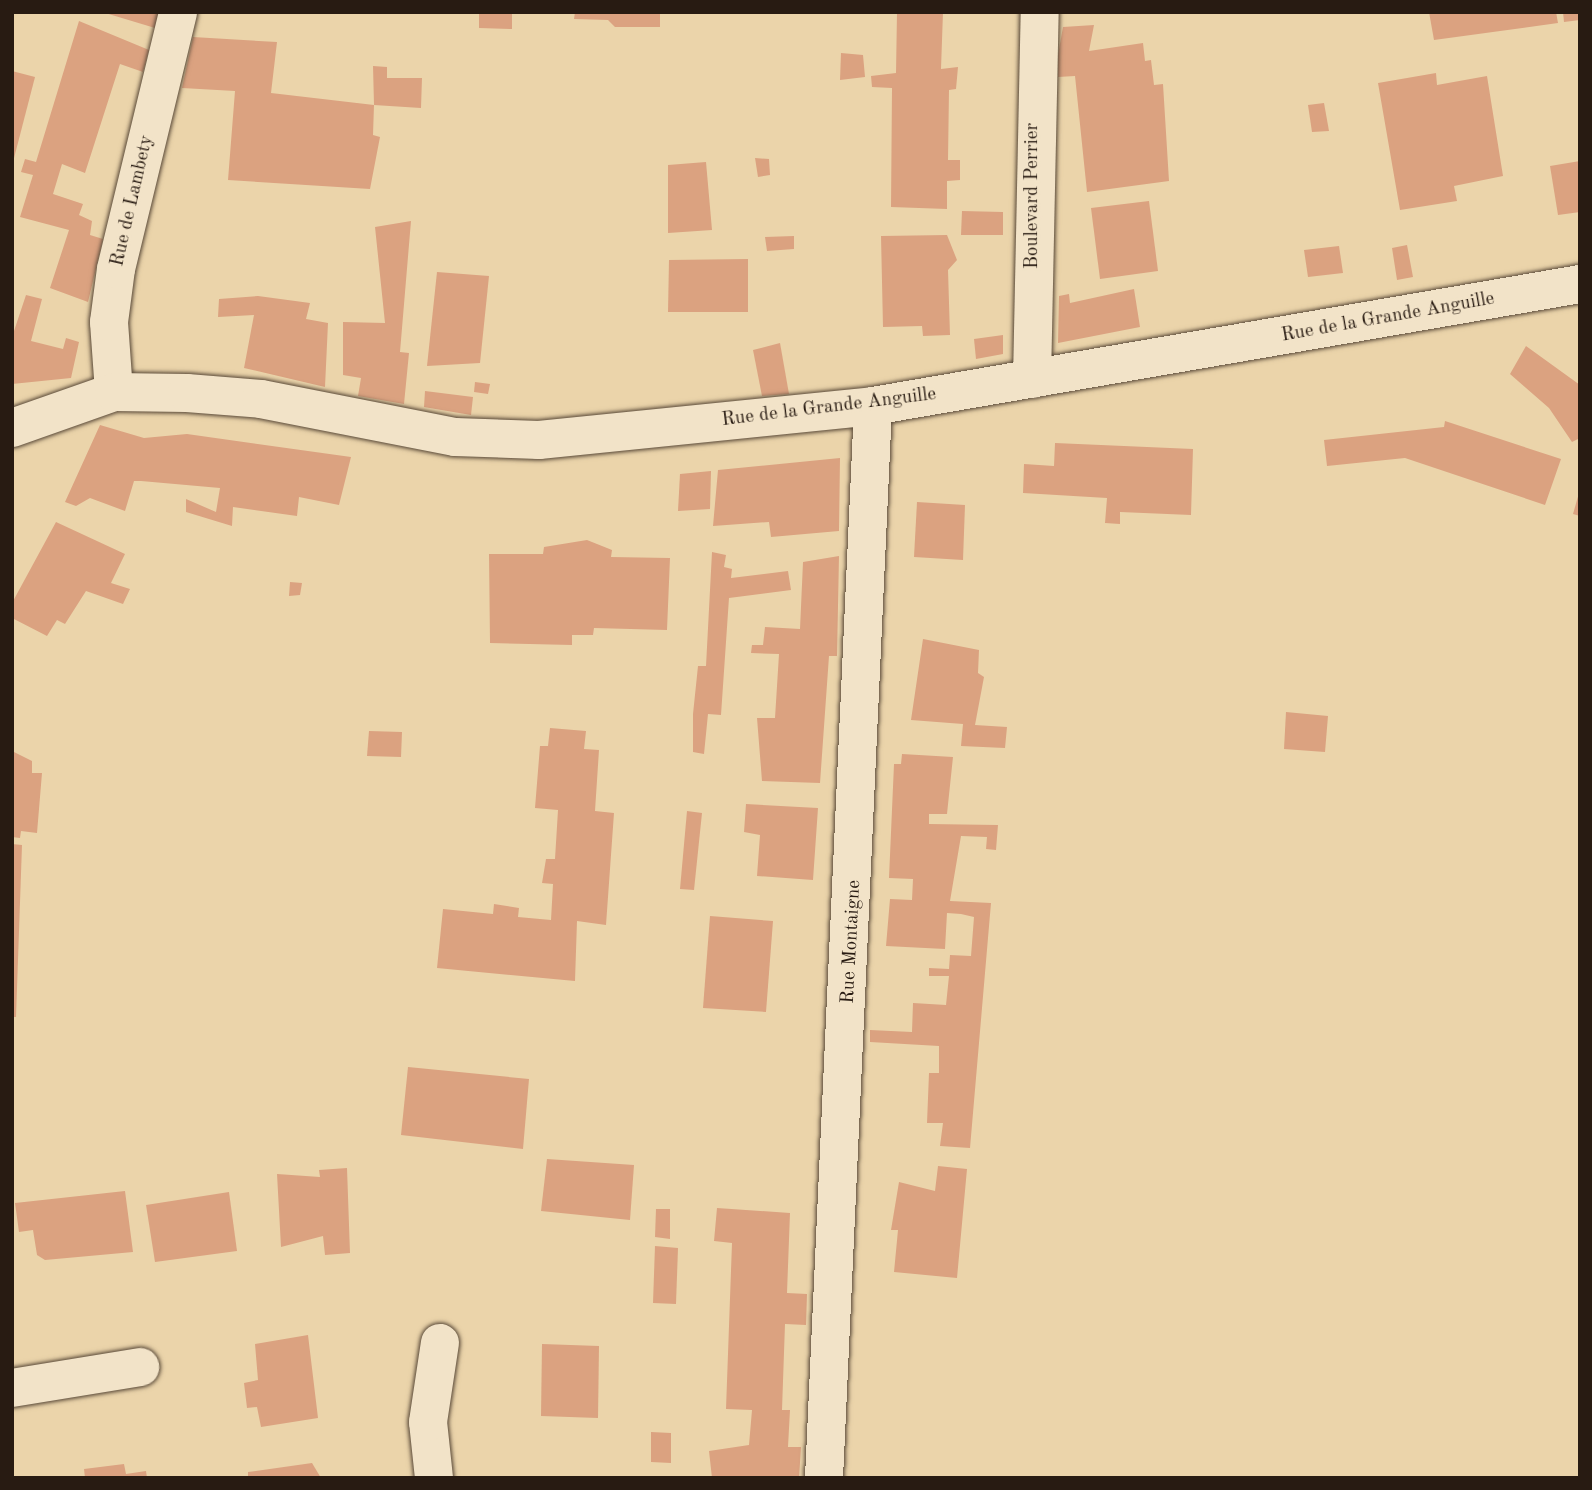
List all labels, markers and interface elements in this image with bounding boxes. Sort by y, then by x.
street label: Boulevard Perrier [1022,123,1044,269]
street label: Rue de Lambety [107,133,159,269]
street label: Rue de la Grande Anguille [1280,288,1496,348]
street label: Rue de la Grande Anguille [720,384,938,432]
street label: Rue Montaigne [837,880,867,1004]

